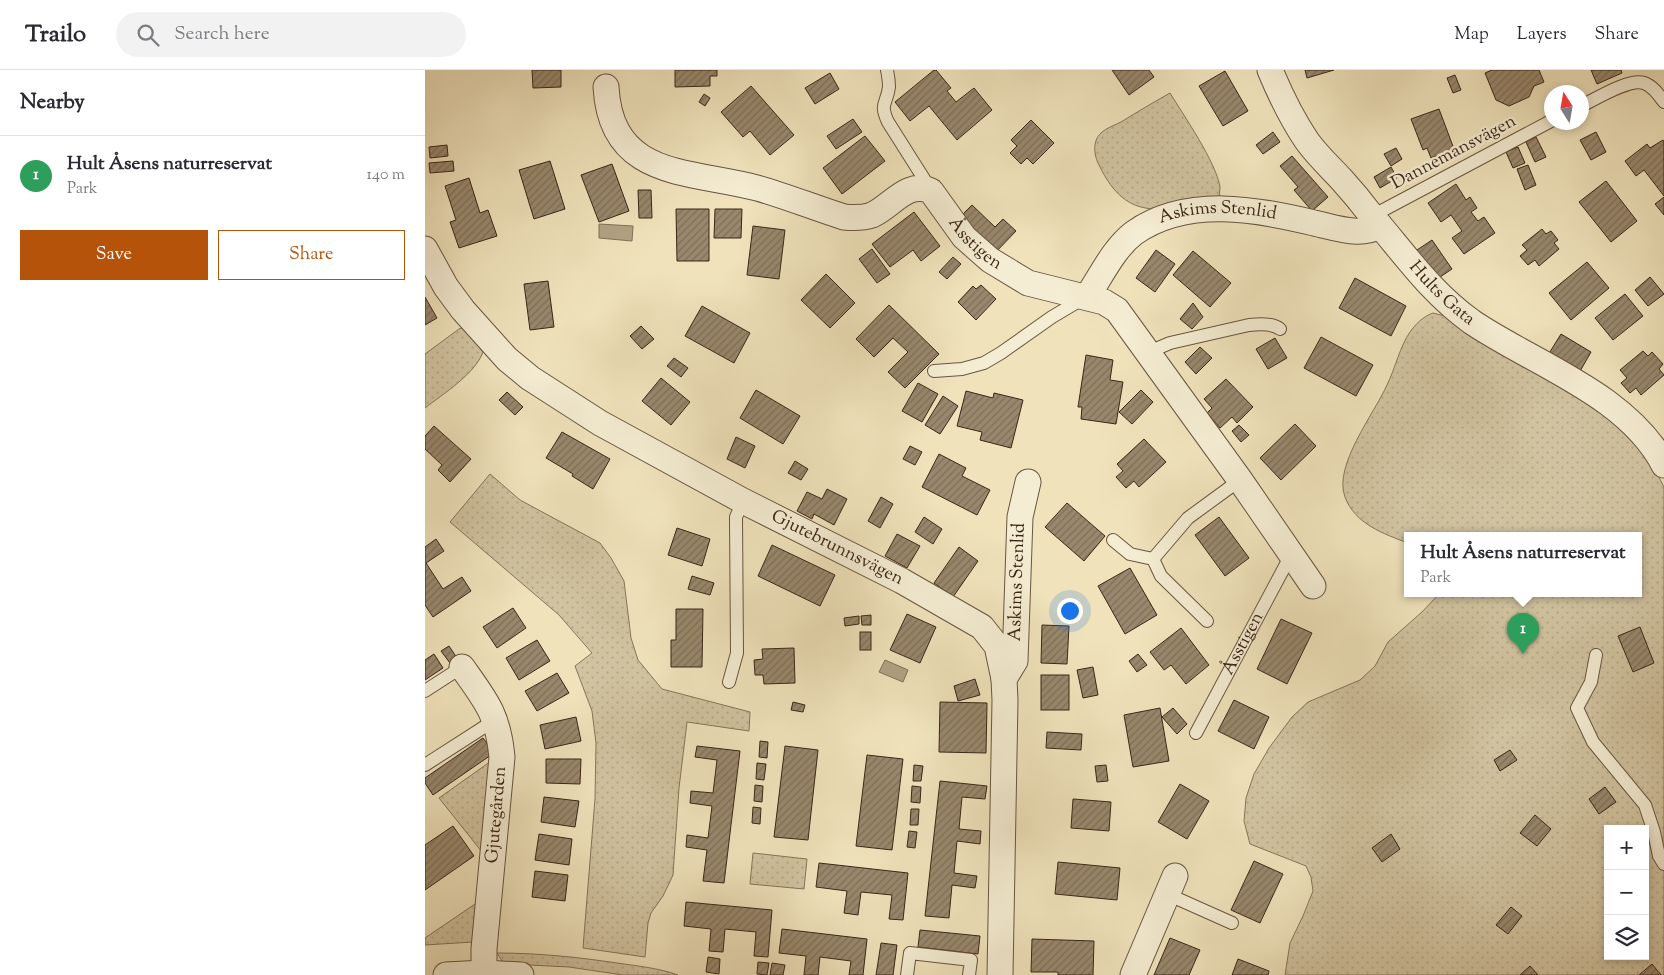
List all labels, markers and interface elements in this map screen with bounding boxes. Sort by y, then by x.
search box [116,12,466,57]
text: Trailo [25,18,86,52]
icon: search [134,21,162,49]
text: Search here [174,21,270,48]
text: Map [1454,22,1489,48]
text: Layers [1517,22,1567,48]
text: Share [1595,22,1639,48]
north arrow [1544,85,1589,130]
text: Nearby [20,88,85,118]
street label: Dannemansvägen [1387,109,1521,197]
text: Hult Åsens naturreservat [67,151,272,178]
text: 1 [33,164,39,187]
text: 140 m [367,164,405,187]
text: Park [67,178,98,201]
street label: Askims Stenlid [1155,196,1279,232]
street label: Åsstigen [941,212,1007,277]
button: Save [20,230,208,280]
button: Share [218,230,405,280]
street label: Hults Gata [1402,256,1480,333]
street label: Gjutebrunnsvägen [766,504,908,593]
street label: Askims Stenlid [1003,522,1033,642]
popup [1404,532,1642,597]
text: Hult Åsens naturreservat [1421,540,1625,567]
text: Park [1421,567,1451,590]
your location [1057,598,1083,624]
street label: Åsstigen [1216,608,1271,680]
pin: 1 [1507,613,1539,654]
street label: Gjutegården [480,765,514,865]
map controls [1604,825,1649,960]
button: + [1604,825,1649,870]
button: − [1604,870,1649,915]
button: layers [1604,915,1649,960]

